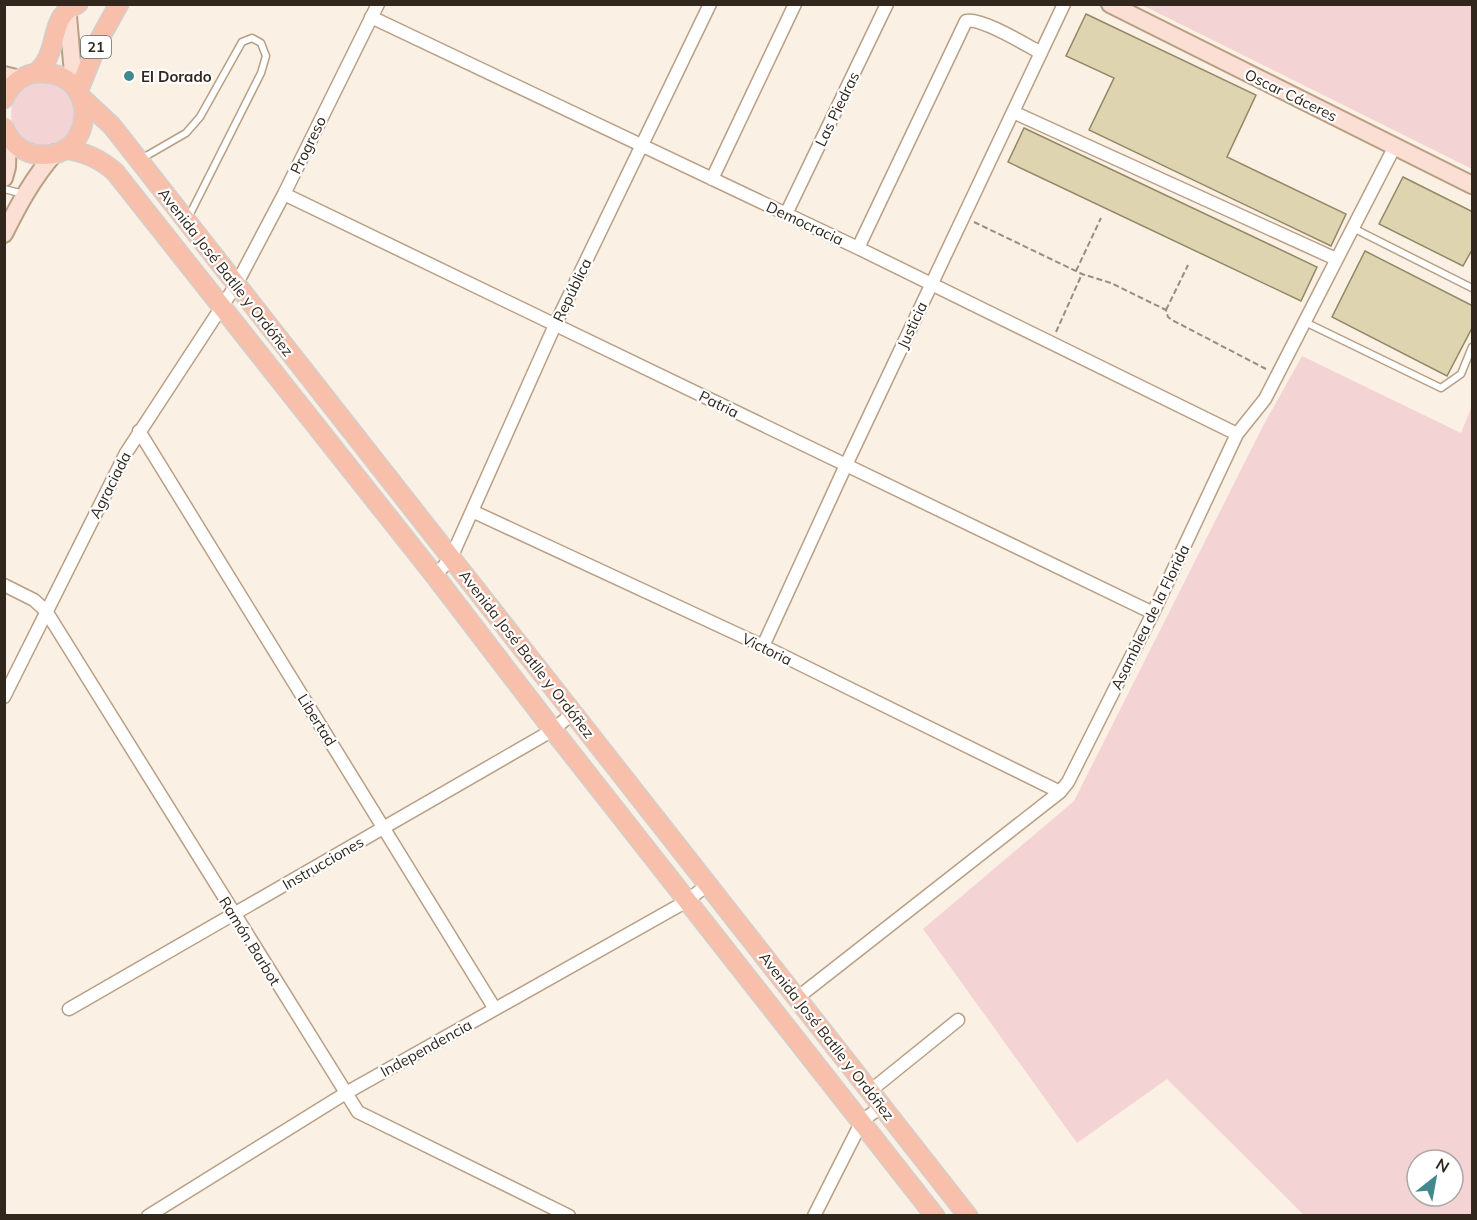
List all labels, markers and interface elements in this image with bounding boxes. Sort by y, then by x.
road number: 21 [81,36,111,58]
street label: Oscar Cáceres [1242,64,1340,126]
place label: El Dorado [141,67,212,86]
marker: El Dorado [122,69,136,83]
street label: Las Piedras [811,69,863,149]
street label: Progreso [286,113,330,177]
street label: Avenida José Batlle y Ordóñez [154,184,298,360]
street label: Democracia [763,197,847,249]
street label: República [548,255,596,325]
street label: Justicia [893,298,931,352]
street label: Patria [696,386,742,422]
street label: Agraciada [85,448,135,522]
street label: Asamblea de la Florida [1107,541,1193,693]
street label: Avenida José Batlle y Ordóñez [455,566,599,742]
street label: Victoria [739,629,795,669]
street label: Libertad [294,690,340,750]
street label: Instrucciones [279,832,367,894]
street label: Ramón Barbot [215,893,285,989]
street label: Avenida José Batlle y Ordóñez [755,948,899,1124]
street label: Independencia [377,1015,475,1081]
north arrow [1405,1148,1465,1208]
text: N [1432,1153,1453,1177]

